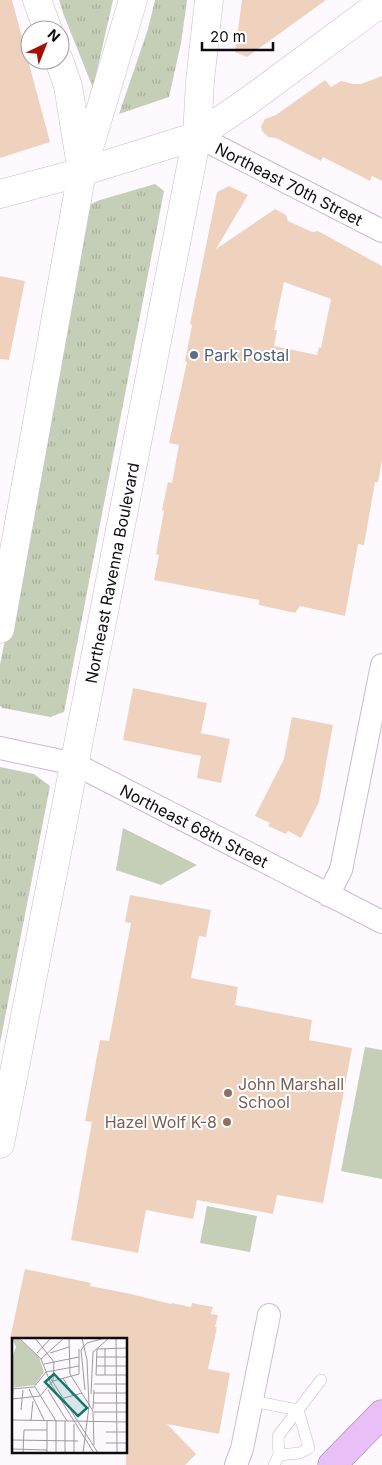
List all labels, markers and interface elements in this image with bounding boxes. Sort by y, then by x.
north arrow [20,20,70,70]
scale bar [202,20,273,52]
text: N [45,25,64,45]
text: 20 m [210,27,246,46]
street label: Northeast 70th Street [212,138,366,230]
place label: Park Postal [204,345,289,365]
marker: Park Postal [188,349,200,361]
street label: Northeast Ravenna Boulevard [81,461,143,685]
street label: Northeast 68th Street [117,780,271,872]
place label: John Marshall School [238,1074,344,1112]
marker: John Marshall School [222,1087,234,1099]
place label: Hazel Wolf K-8 [105,1112,217,1132]
marker: Hazel Wolf K-8 [221,1116,233,1128]
inset map [12,1338,128,1452]

